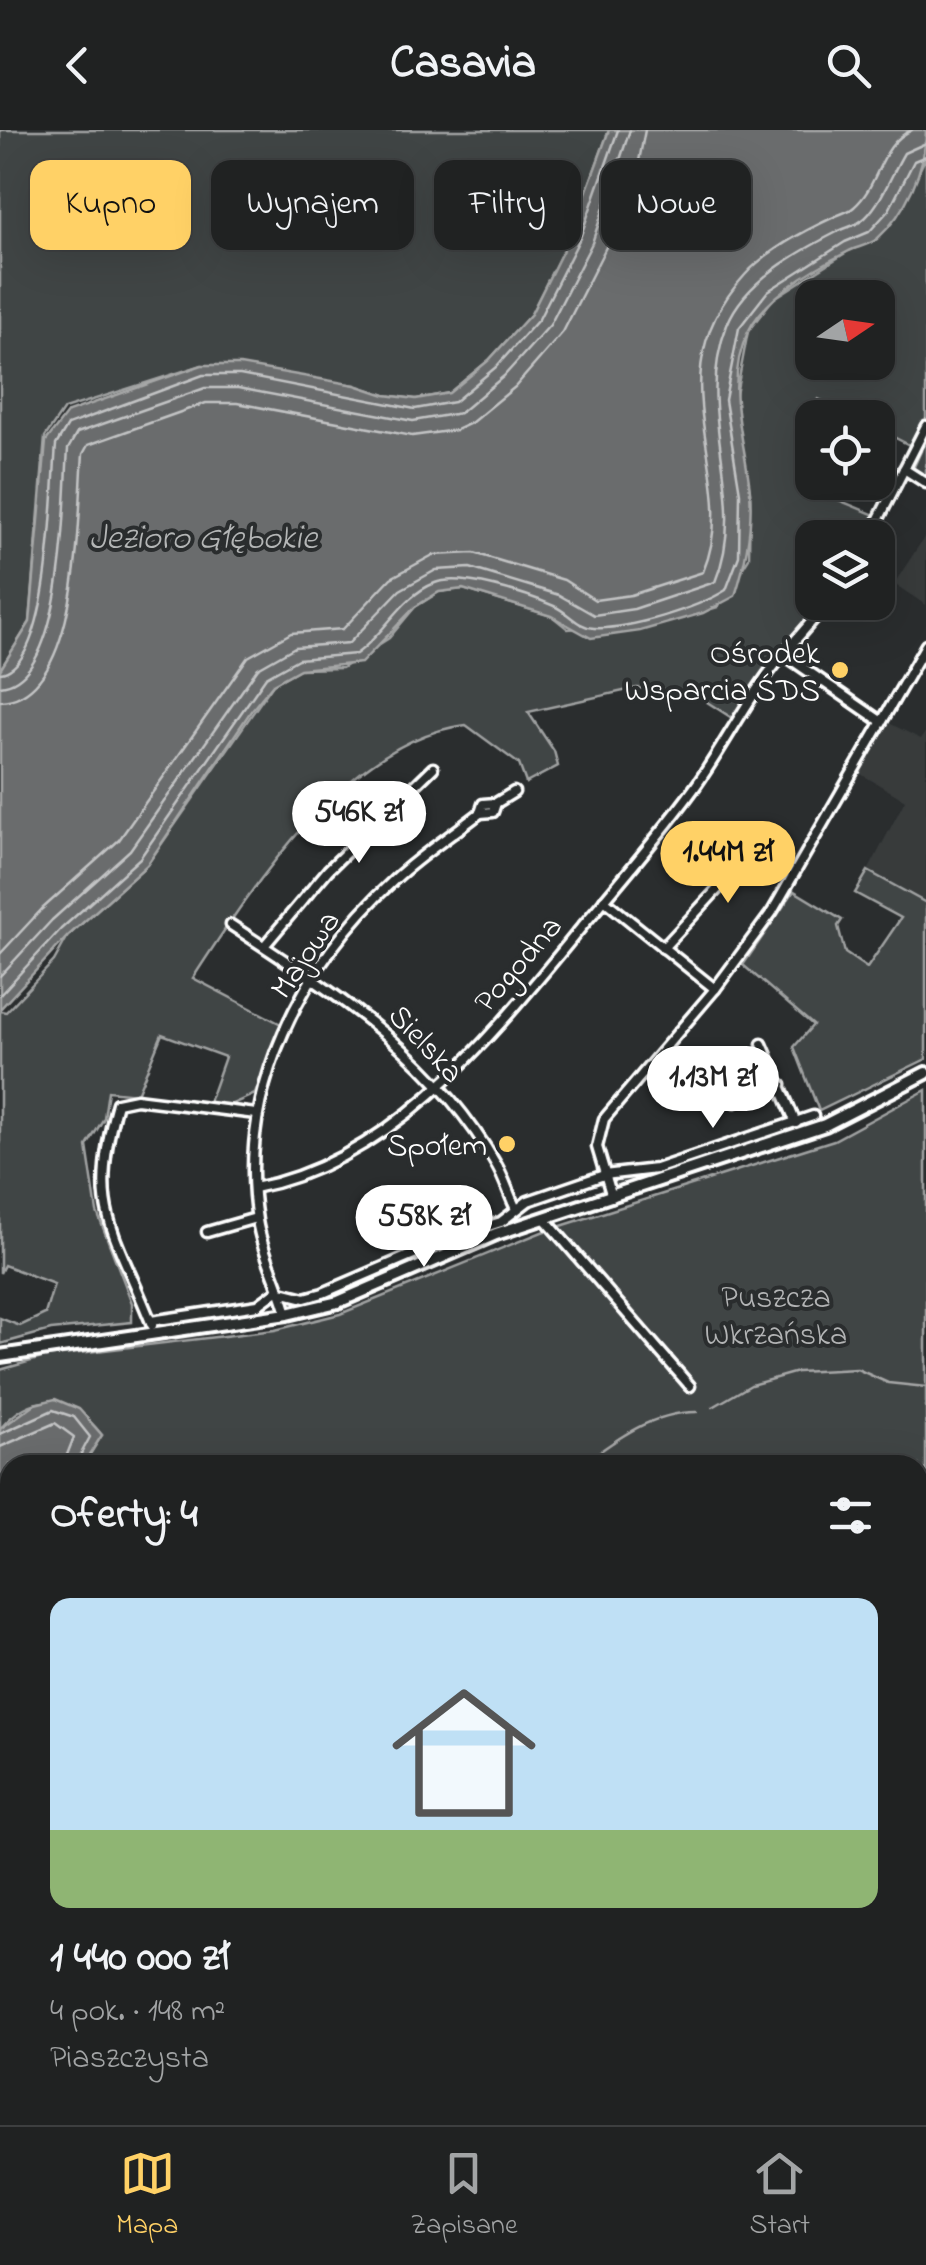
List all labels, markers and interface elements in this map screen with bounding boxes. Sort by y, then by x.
text: Casavia [390,32,536,98]
icon: back [50,38,105,93]
icon: search [821,38,876,93]
chip: Kupno [30,160,191,250]
chip: Wynajem [211,160,414,250]
chip: Filtry [434,160,581,250]
chip: Nowe [601,160,751,250]
north arrow [795,280,895,380]
map controls [795,280,895,620]
button: locate [795,400,895,500]
water label: Jezioro Głębokie [89,514,318,565]
button: layers [795,520,895,620]
place label: Ośrodek Wsparcia ŚDS [624,632,821,716]
marker: Ośrodek Wsparcia ŚDS [829,659,851,681]
pin: 546K zł [267,781,451,866]
text: 546K zł [314,790,404,837]
pin: 1.44M zł [625,821,831,906]
text: 1.44M zł [682,830,774,877]
street label: Majowa [260,902,354,1010]
street label: Pogodna [464,906,575,1024]
street label: Sielska [375,995,474,1096]
pin: 1.13M zł [610,1046,816,1131]
text: 1.13M zł [669,1055,757,1102]
place label: Społem [387,1124,487,1171]
marker: Społem [496,1133,518,1155]
pin: 558K zł [332,1185,516,1270]
text: 558K zł [378,1194,470,1241]
park label: Puszcza Wkrzańska [705,1276,847,1360]
text: Oferty: 4 [50,1485,198,1546]
icon: filters [823,1488,878,1543]
icon: home [374,1663,554,1843]
text: 1 440 000 zł [50,1928,229,1989]
text: 4 pok. · 148 m² [50,1989,225,2036]
text: Piaszczysta [50,2036,209,2083]
tab: Mapa [116,2146,178,2247]
tab: Zapisane [410,2146,517,2247]
tab: Start [749,2146,810,2247]

